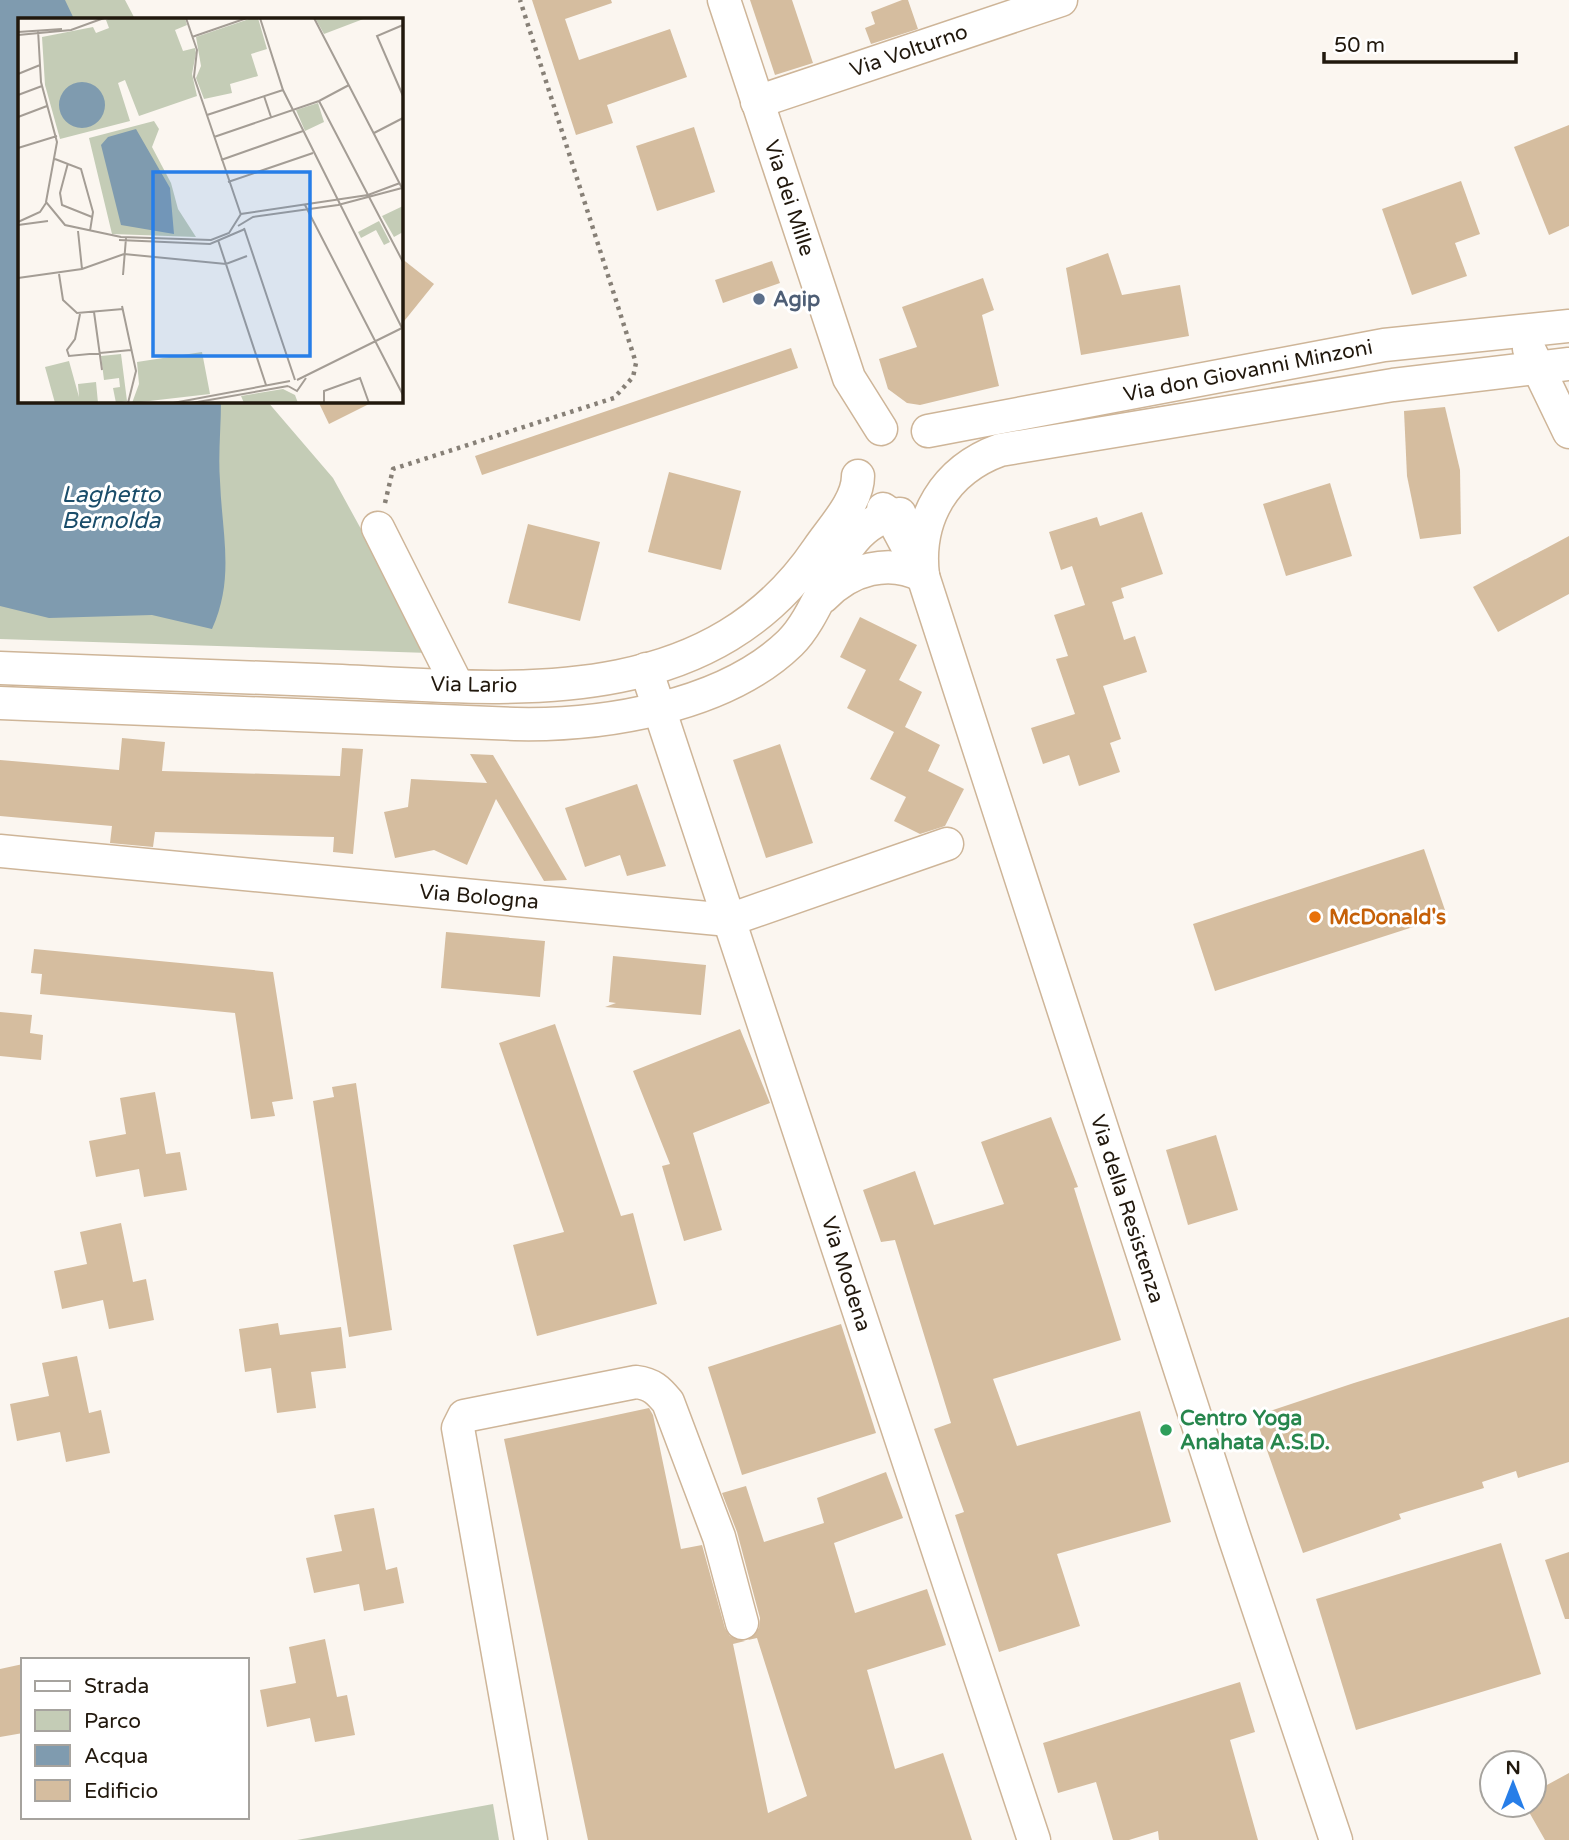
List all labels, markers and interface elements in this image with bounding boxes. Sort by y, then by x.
inset map [18,18,402,402]
street label: Via Volturno [847,19,971,83]
scale bar [1324,21,1516,65]
text: 50 m [1334,33,1385,58]
street label: Via dei Mille [759,137,820,259]
place label: Agip [773,287,820,312]
marker: Agip [751,291,767,307]
street label: Via don Giovanni Minzoni [1121,335,1375,407]
water label: Laghetto Bernolda [61,481,162,535]
street label: Via Lario [430,672,518,698]
street label: Via Bologna [418,879,540,915]
place label: McDonald's [1329,905,1446,930]
marker: McDonald's [1307,909,1323,925]
street label: Via della Resistenza [1085,1112,1169,1306]
street label: Via Modena [816,1213,876,1335]
place label: Centro Yoga Anahata A.S.D. [1180,1406,1330,1455]
marker: Centro Yoga Anahata A.S.D. [1158,1422,1174,1438]
legend [21,1658,248,1819]
text: Strada [84,1674,149,1699]
text: Parco [84,1709,141,1734]
text: Acqua [84,1744,148,1769]
north arrow [1478,1749,1548,1819]
text: N [1505,1757,1521,1779]
text: Edificio [84,1779,158,1804]

